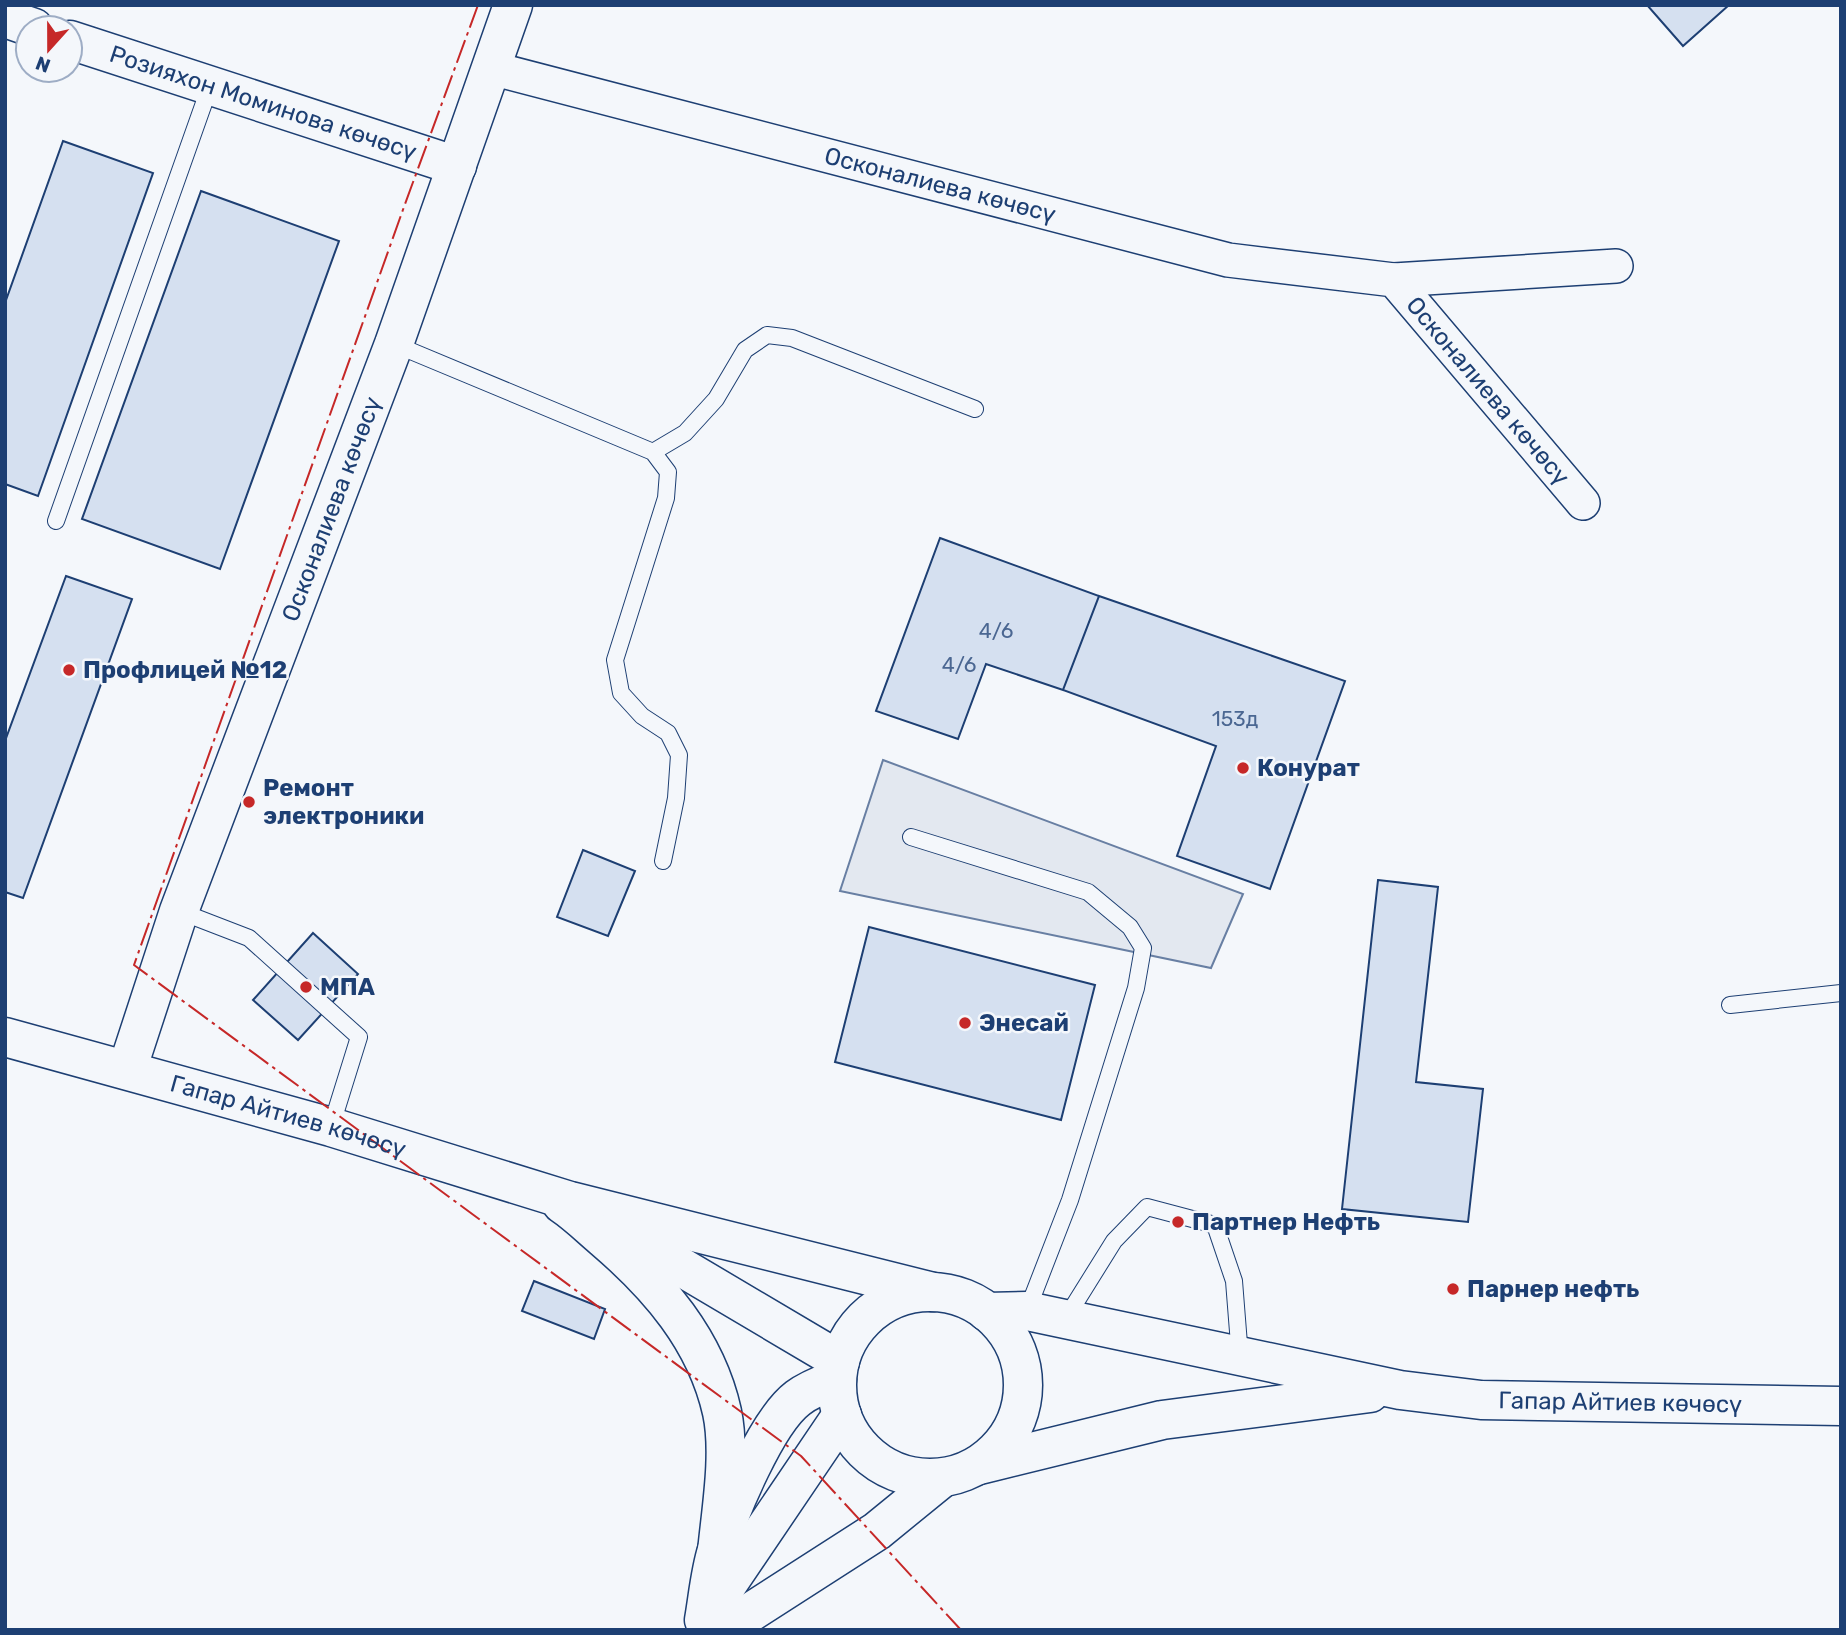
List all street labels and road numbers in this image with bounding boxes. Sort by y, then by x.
street label: Розияхон Моминова көчөсү [106,40,420,166]
street label: Осконалиева көчөсү [821,141,1059,229]
street label: Осконалиева көчөсү [1400,291,1576,491]
street label: Осконалиева көчөсү [276,393,387,625]
street label: Гапар Айтиев көчөсү [167,1069,409,1163]
street label: Гапар Айтиев көчөсү [1498,1386,1742,1418]

